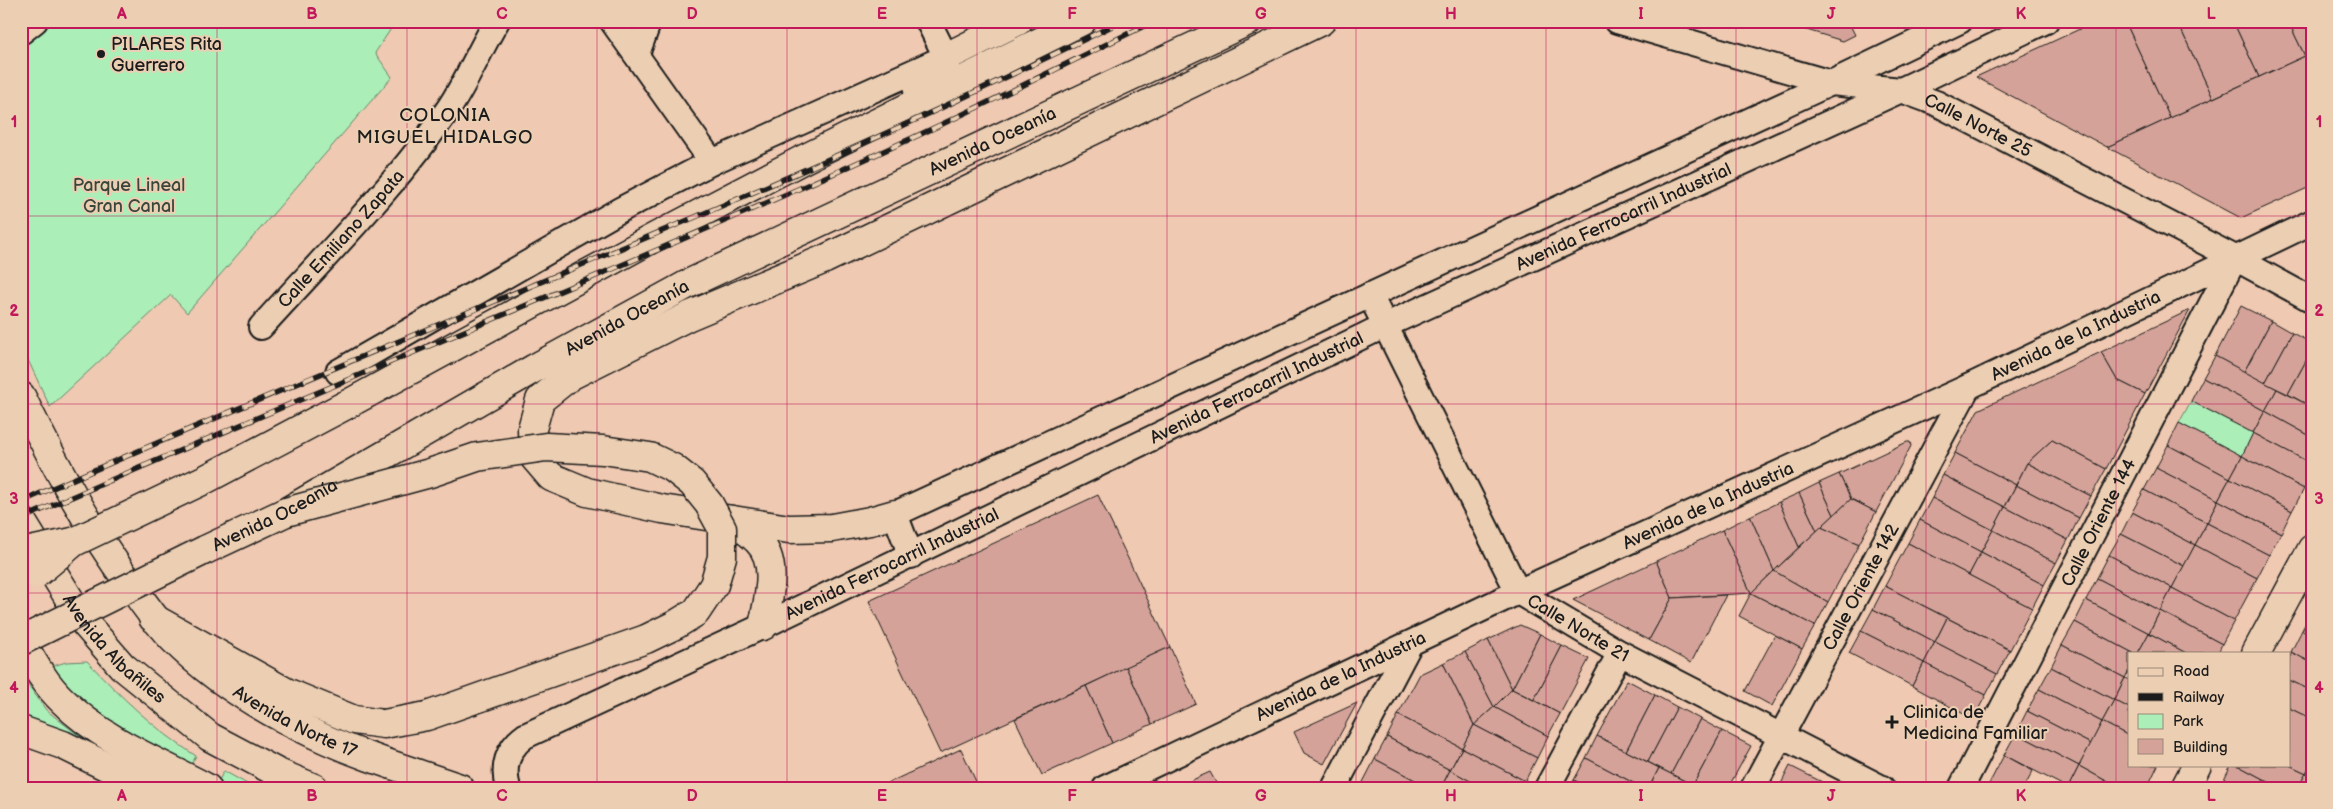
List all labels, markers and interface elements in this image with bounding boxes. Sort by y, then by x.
text: A [116,5,127,24]
text: B [306,5,318,24]
text: C [496,5,508,24]
text: D [686,5,698,24]
text: E [877,5,887,24]
text: F [1067,5,1077,24]
text: G [1255,5,1267,24]
text: H [1445,5,1457,24]
text: I [1638,5,1644,24]
text: J [1827,5,1836,24]
text: K [2016,5,2027,24]
text: L [2206,5,2216,24]
place label: PILARES Rita Guerrero [111,34,222,76]
marker: PILARES Rita Guerrero [95,48,107,60]
street label: Calle Norte 25 [1921,89,2036,161]
street label: Avenida Oceanía [925,102,1059,180]
district label: COLONIA MIGUEL HIDALGO [357,104,533,149]
text: 1 [11,113,17,132]
text: 1 [2316,113,2322,132]
street label: Avenida Ferrocarril Industrial [1513,158,1735,275]
street label: Calle Emiliano Zapata [273,166,408,312]
park label: Parque Lineal Gran Canal [73,175,185,217]
street label: Avenida Oceanía [561,275,693,360]
street label: Avenida de la Industria [1987,286,2164,385]
text: 2 [9,302,19,321]
text: 2 [2314,302,2324,321]
street label: Avenida Ferrocarril Industrial [1146,327,1367,448]
street label: Calle Oriente 144 [2057,455,2140,590]
street label: Avenida de la Industria [1619,457,1797,553]
street label: Avenida Oceanía [209,474,341,556]
text: 3 [9,490,19,509]
text: 3 [2314,490,2324,509]
street label: Avenida Ferrocarril Industrial [782,503,1002,624]
street label: Calle Oriente 142 [1818,520,1903,654]
street label: Avenida Albañiles [58,590,170,708]
street label: Calle Norte 21 [1524,590,1633,666]
street label: Avenida de la Industria [1252,627,1429,725]
legend [2128,652,2290,766]
text: Road [2173,662,2209,681]
text: 4 [9,679,19,698]
text: 4 [2314,679,2324,698]
street label: Avenida Norte 17 [229,681,360,762]
text: Railway [2173,688,2224,707]
place label: Clinica de Medicina Familiar [1903,702,2048,744]
text: Park [2173,712,2204,731]
marker: Clinica de Medicina Familiar [1885,715,1899,729]
text: Building [2173,738,2228,757]
text: A [116,787,127,806]
text: B [306,787,318,806]
text: C [496,787,508,806]
text: D [686,787,698,806]
text: E [877,787,887,806]
text: F [1067,787,1077,806]
text: G [1255,787,1267,806]
text: H [1445,787,1457,806]
text: I [1638,787,1644,806]
text: J [1827,787,1836,806]
text: K [2016,787,2027,806]
text: L [2206,787,2216,806]

